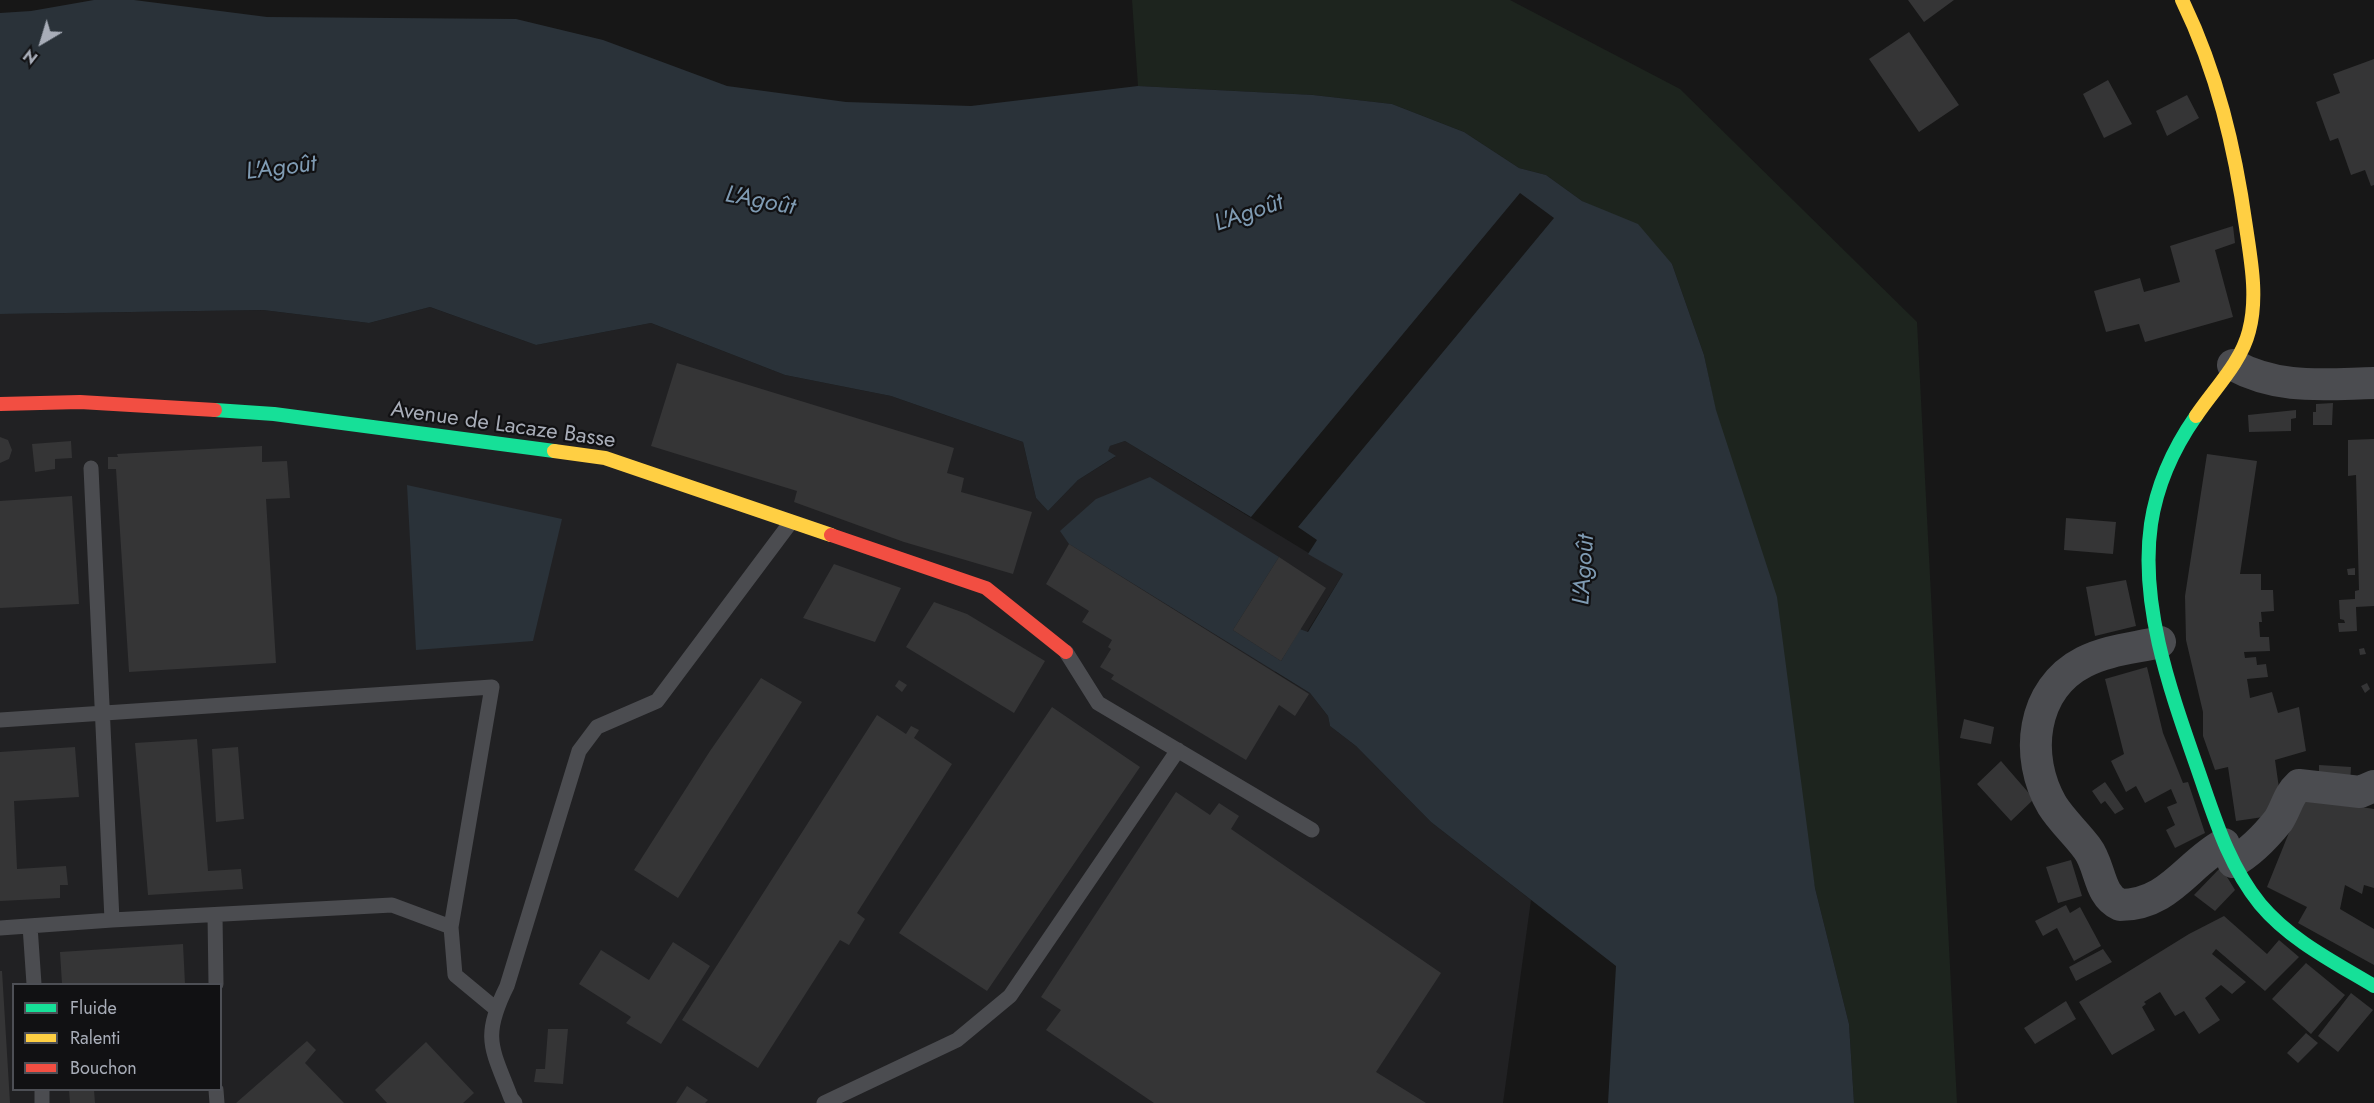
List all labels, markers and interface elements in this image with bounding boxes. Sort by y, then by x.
north arrow [12,12,72,72]
text: N [19,44,43,70]
water label: L'Agoût [244,150,318,188]
water label: L'Agoût [723,181,797,223]
water label: L'Agoût [1211,189,1287,239]
street label: Avenue de Lacaze Basse [389,397,617,455]
water label: L'Agoût [1568,534,1602,606]
legend [12,983,222,1091]
text: Fluide [70,995,117,1021]
text: Ralenti [70,1025,121,1051]
text: Bouchon [70,1055,137,1081]

